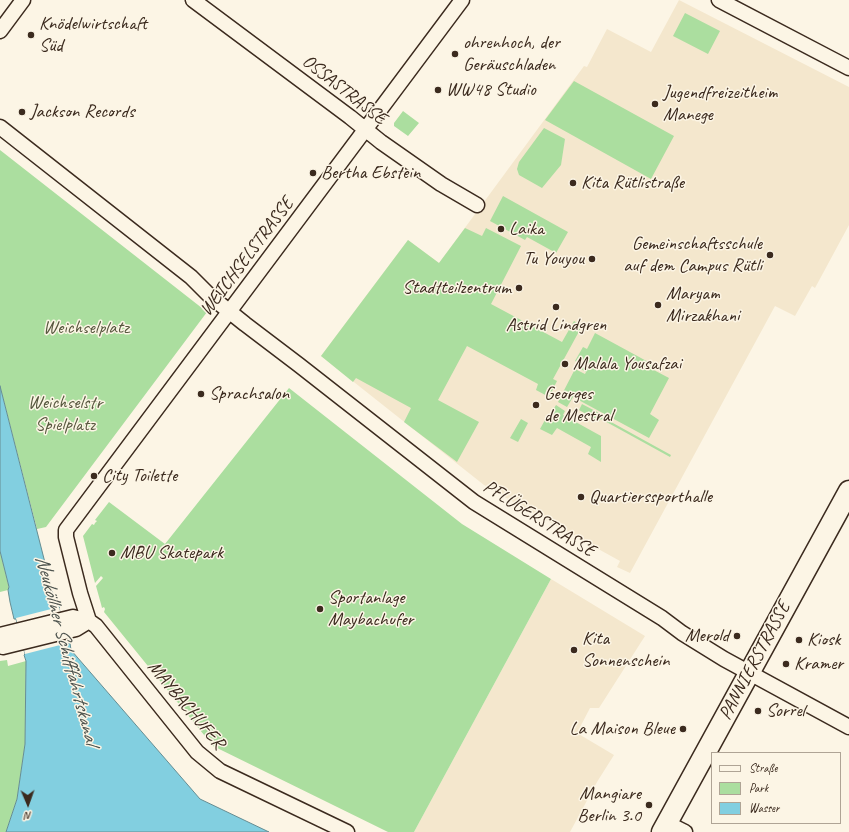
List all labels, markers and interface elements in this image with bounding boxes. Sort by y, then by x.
place label: Knödelwirtschaft Süd [39,13,147,57]
marker: Knödelwirtschaft Süd [26,30,36,40]
place label: ohrenhoch, der Geräuschladen [463,32,560,76]
marker: ohrenhoch, der Geräuschladen [450,49,460,59]
street label: OSSASTRASSE [297,50,391,130]
place label: WW48 Studio [446,79,536,101]
place label: Jugendfreizeitheim Manege [663,82,777,126]
marker: WW48 Studio [433,85,443,95]
marker: Jugendfreizeitheim Manege [650,99,660,109]
place label: Jackson Records [30,101,134,123]
marker: Jackson Records [17,107,27,117]
place label: Bertha Ebstein [321,162,420,184]
marker: Bertha Ebstein [308,168,318,178]
place label: Kita Rütlistraße [581,172,684,194]
marker: Kita Rütlistraße [568,178,578,188]
street label: WEICHSELSTRASSE [195,193,299,321]
place label: Laika [509,218,544,240]
marker: Laika [496,224,506,234]
place label: Gemeinschaftsschule auf dem Campus Rütli [623,233,762,277]
place label: Tu Youyou [523,248,584,270]
marker: Gemeinschaftsschule auf dem Campus Rütli [765,250,775,260]
marker: Tu Youyou [587,254,597,264]
place label: Stadtteilzentrum [402,277,511,299]
marker: Stadtteilzentrum [514,283,524,293]
place label: Maryam Mirzakhani [666,283,740,327]
marker: Maryam Mirzakhani [653,300,663,310]
marker: Astrid Lindgren [551,302,561,312]
place label: Astrid Lindgren [506,314,606,336]
park label: Weichselplatz [43,317,129,339]
place label: Malala Yousafzai [573,353,681,375]
marker: Malala Yousafzai [560,359,570,369]
place label: Sprachsalon [209,383,289,405]
place label: Georges de Mestral [544,383,613,427]
marker: Sprachsalon [196,389,206,399]
park label: Weichselstr Spielplatz [28,392,102,436]
marker: Georges de Mestral [531,400,541,410]
place label: City Toilette [102,465,177,487]
marker: City Toilette [89,471,99,481]
street label: PFLÜGERSTRASSE [479,475,599,563]
place label: Quartierssporthalle [589,486,712,508]
marker: Quartierssporthalle [576,492,586,502]
place label: MBU Skatepark [120,542,223,564]
marker: MBU Skatepark [107,548,117,558]
water label: Neuköllner Schifffahrtskanal [29,553,103,747]
place label: Sportanlage Maybachufer [328,587,413,631]
street label: PANNIERSTRASSE [714,598,796,724]
marker: Sportanlage Maybachufer [315,604,325,614]
place label: Merold [685,625,729,647]
place label: Kita Sonnenschein [582,628,670,672]
place label: Kiosk [807,629,840,651]
marker: Merold [732,631,742,641]
marker: Kiosk [794,635,804,645]
marker: Kita Sonnenschein [569,645,579,655]
place label: Kramer [794,653,843,675]
street label: MAYBACHUFER [142,656,230,754]
marker: Kramer [781,659,791,669]
place label: Sorrel [766,700,805,722]
marker: Sorrel [753,706,763,716]
place label: La Maison Bleue [569,718,675,740]
marker: La Maison Bleue [678,724,688,734]
legend [711,752,841,824]
text: Straße [749,760,777,776]
text: Park [749,780,768,796]
place label: Mangiare Berlin 3.0 [577,783,641,827]
north arrow [8,784,48,824]
marker: Mangiare Berlin 3.0 [644,800,654,810]
text: Wasser [749,800,779,816]
text: N [25,809,32,823]

